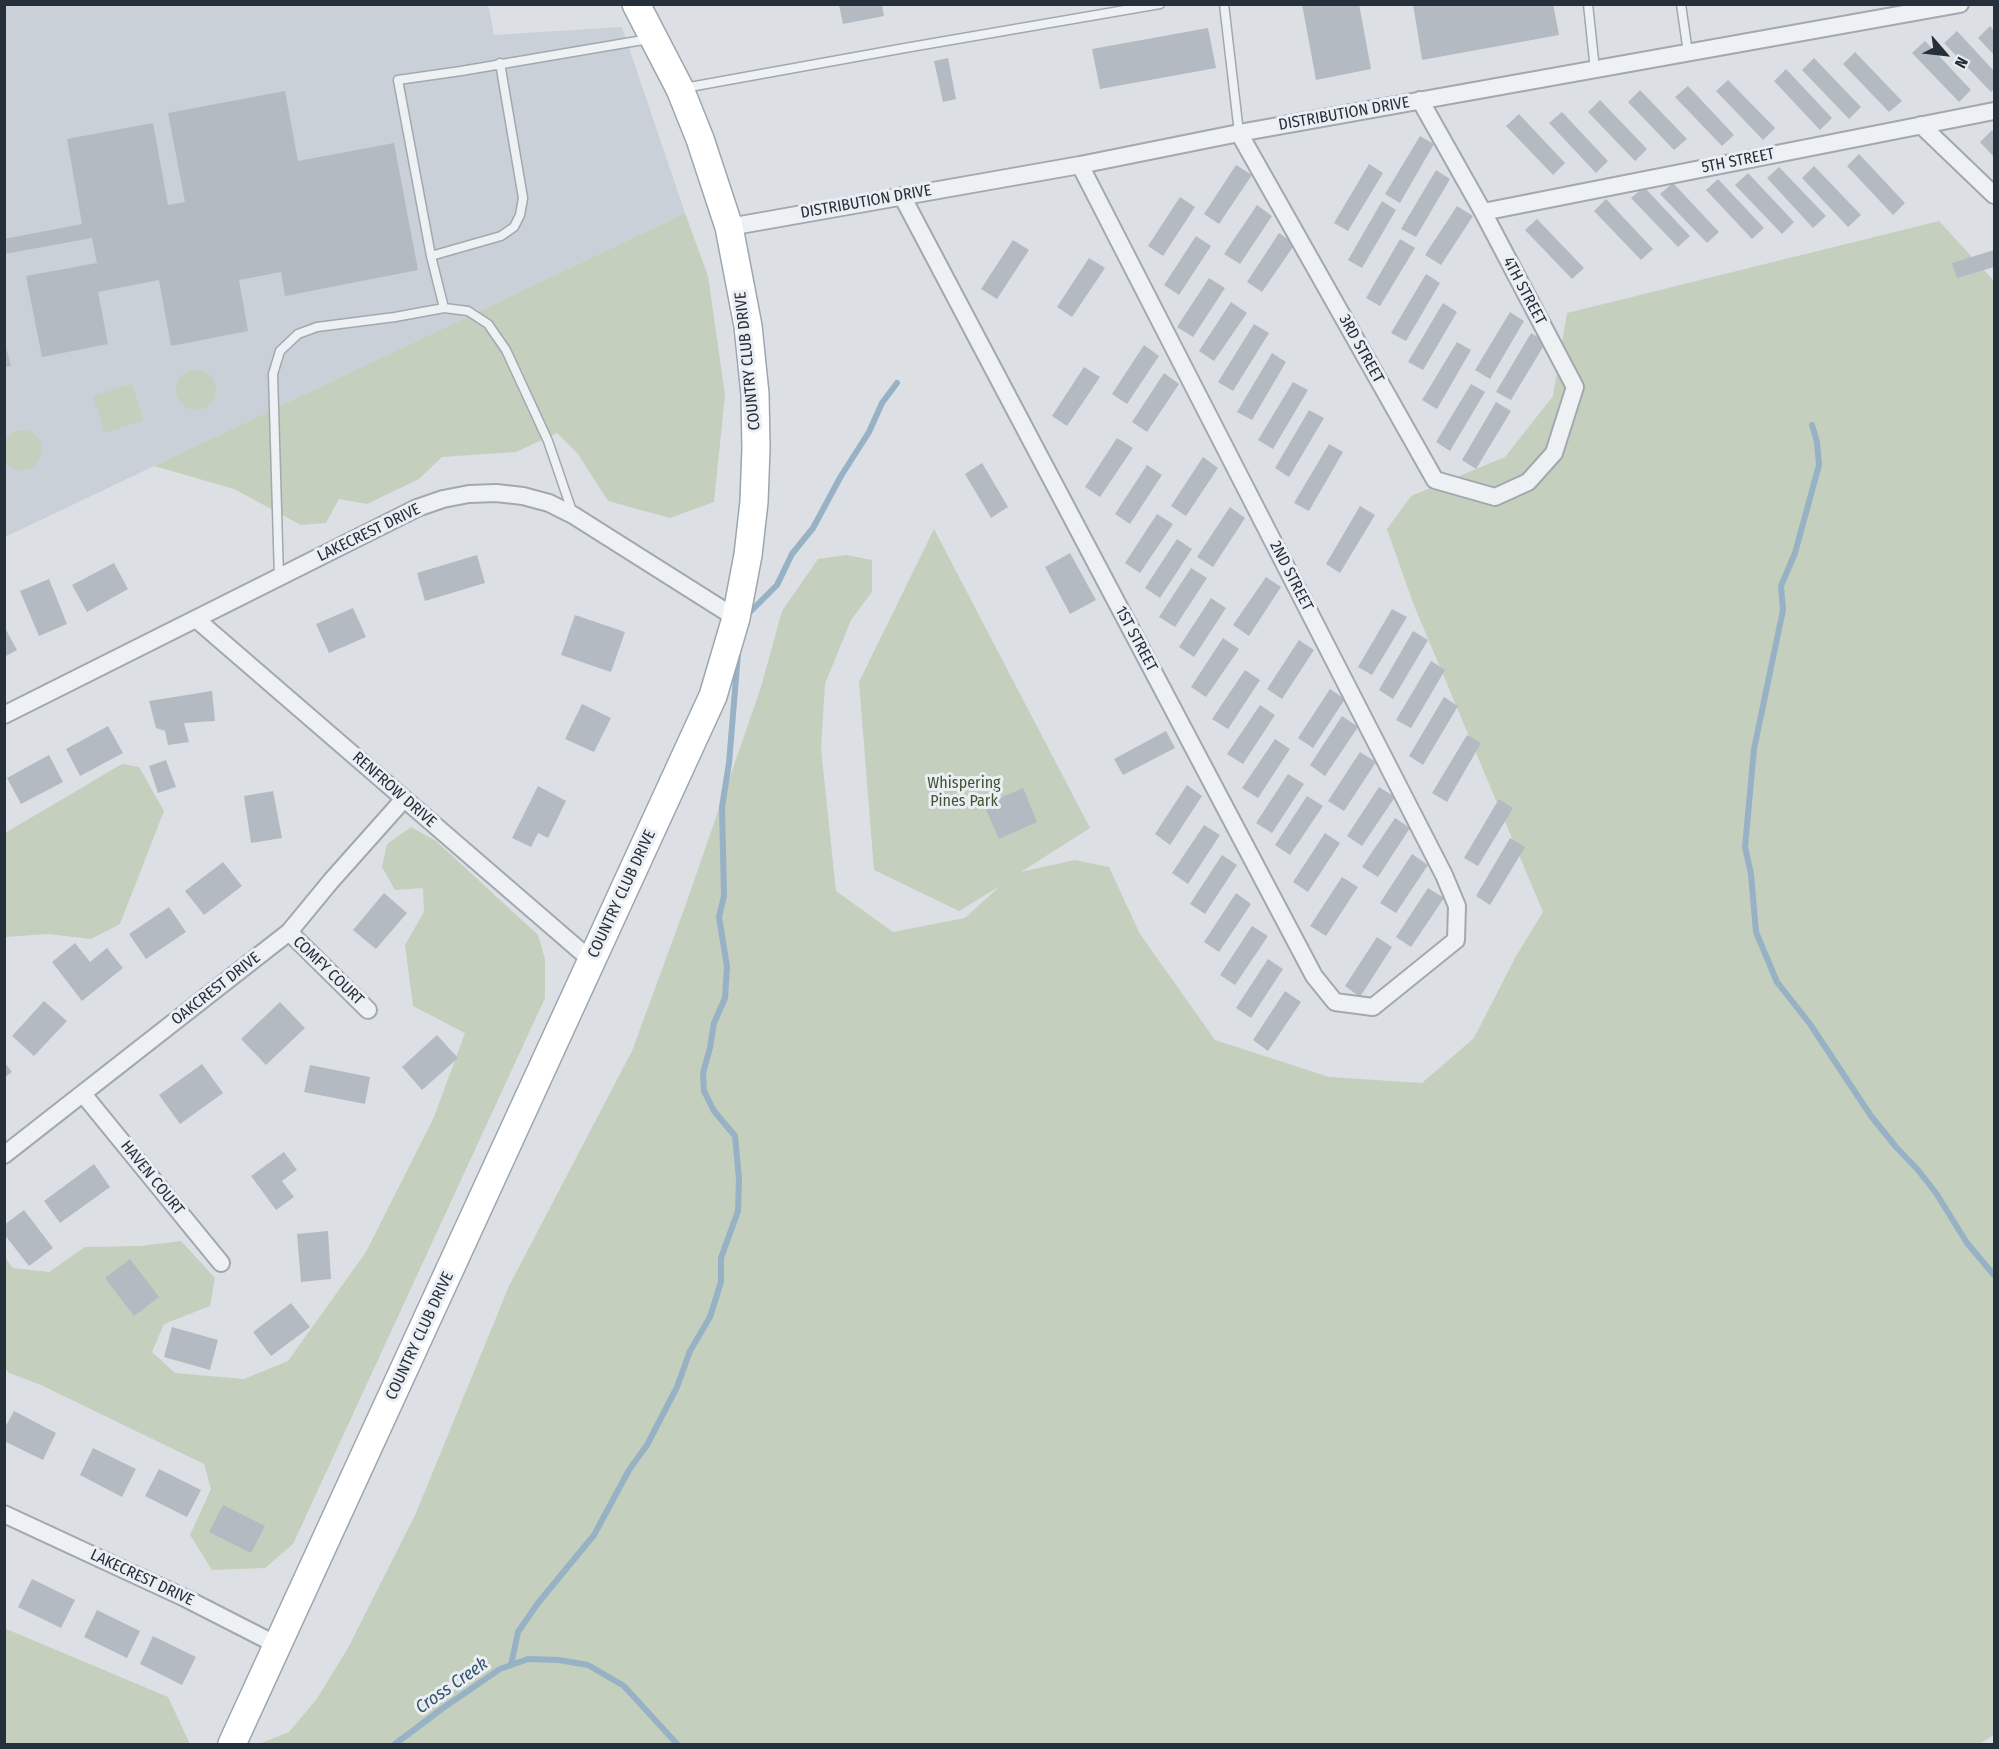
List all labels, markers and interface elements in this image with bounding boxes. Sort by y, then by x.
north arrow [1915,24,1975,84]
text: N [1951,54,1972,71]
street label: DISTRIBUTION DRIVE [1277,93,1411,135]
street label: 5TH STREET [1700,145,1776,177]
street label: DISTRIBUTION DRIVE [799,181,933,223]
street label: 4TH STREET [1498,254,1550,328]
street label: COUNTRY CLUB DRIVE [731,291,765,431]
street label: 3RD STREET [1334,311,1388,387]
street label: LAKECREST DRIVE [314,500,424,566]
street label: 2ND STREET [1265,538,1317,614]
street label: 1ST STREET [1111,603,1161,675]
street label: RENFROW DRIVE [348,748,440,832]
park label: Whispering Pines Park [927,774,1001,812]
street label: COUNTRY CLUB DRIVE [584,827,660,961]
street label: COMFY COURT [289,933,367,1009]
street label: OAKCREST DRIVE [168,948,264,1030]
street label: HAVEN COURT [116,1137,188,1219]
street label: COUNTRY CLUB DRIVE [382,1269,458,1403]
street label: LAKECREST DRIVE [87,1546,197,1610]
water label: Cross Creek [412,1653,492,1719]

